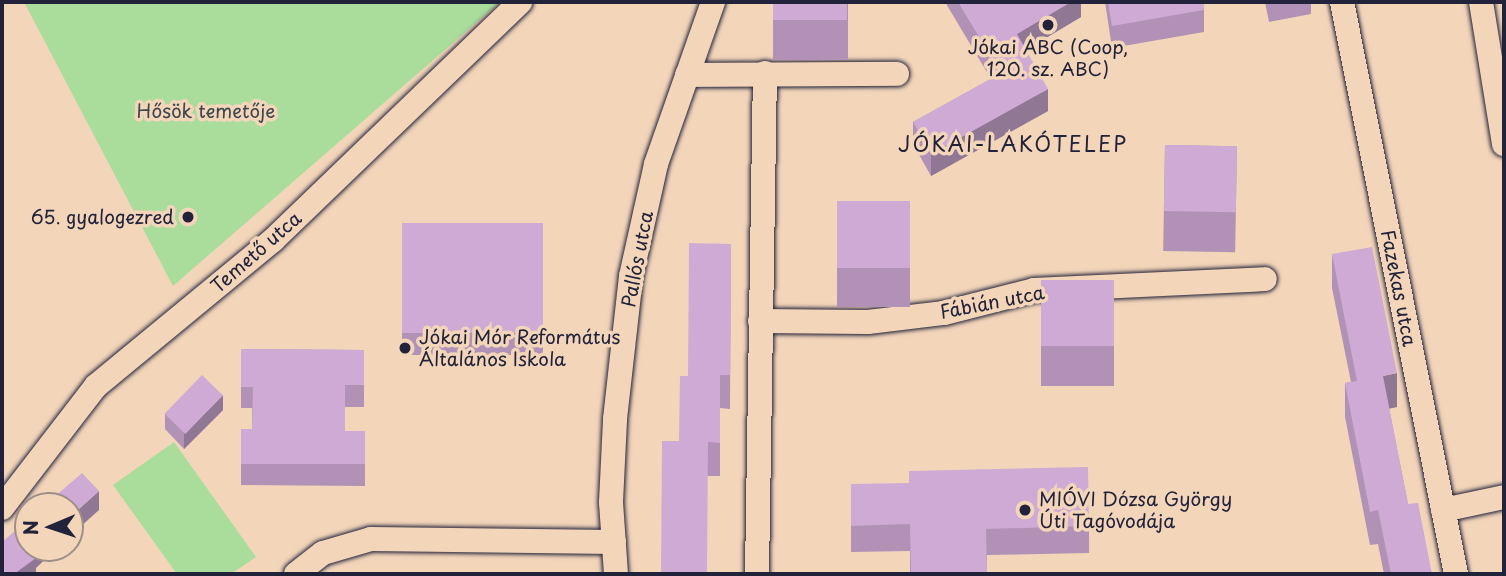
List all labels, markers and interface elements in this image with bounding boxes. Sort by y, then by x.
marker: Jókai ABC (Coop, 120. sz. ABC) [1040,17,1056,33]
place label: Jókai ABC (Coop, 120. sz. ABC) [967,36,1129,80]
park label: Hősök temetője [135,100,277,122]
district label: JÓKAI-LAKÓTELEP [901,130,1125,156]
place label: 65. gyalogezred [29,206,174,228]
street label: Temető utca [206,206,306,298]
marker: 65. gyalogezred [180,209,196,225]
street label: Pallós utca [616,209,658,309]
street label: Fazekas utca [1376,227,1422,349]
street label: Fábián utca [937,281,1047,323]
place label: Jókai Mór Református Általános Iskola [419,326,622,370]
marker: Jókai Mór Református Általános Iskola [397,340,413,356]
place label: MIÓVI Dózsa György Úti Tagóvodája [1039,488,1231,532]
north arrow [14,492,84,562]
marker: MIÓVI Dózsa György Úti Tagóvodája [1017,502,1033,518]
text: N [16,520,44,536]

